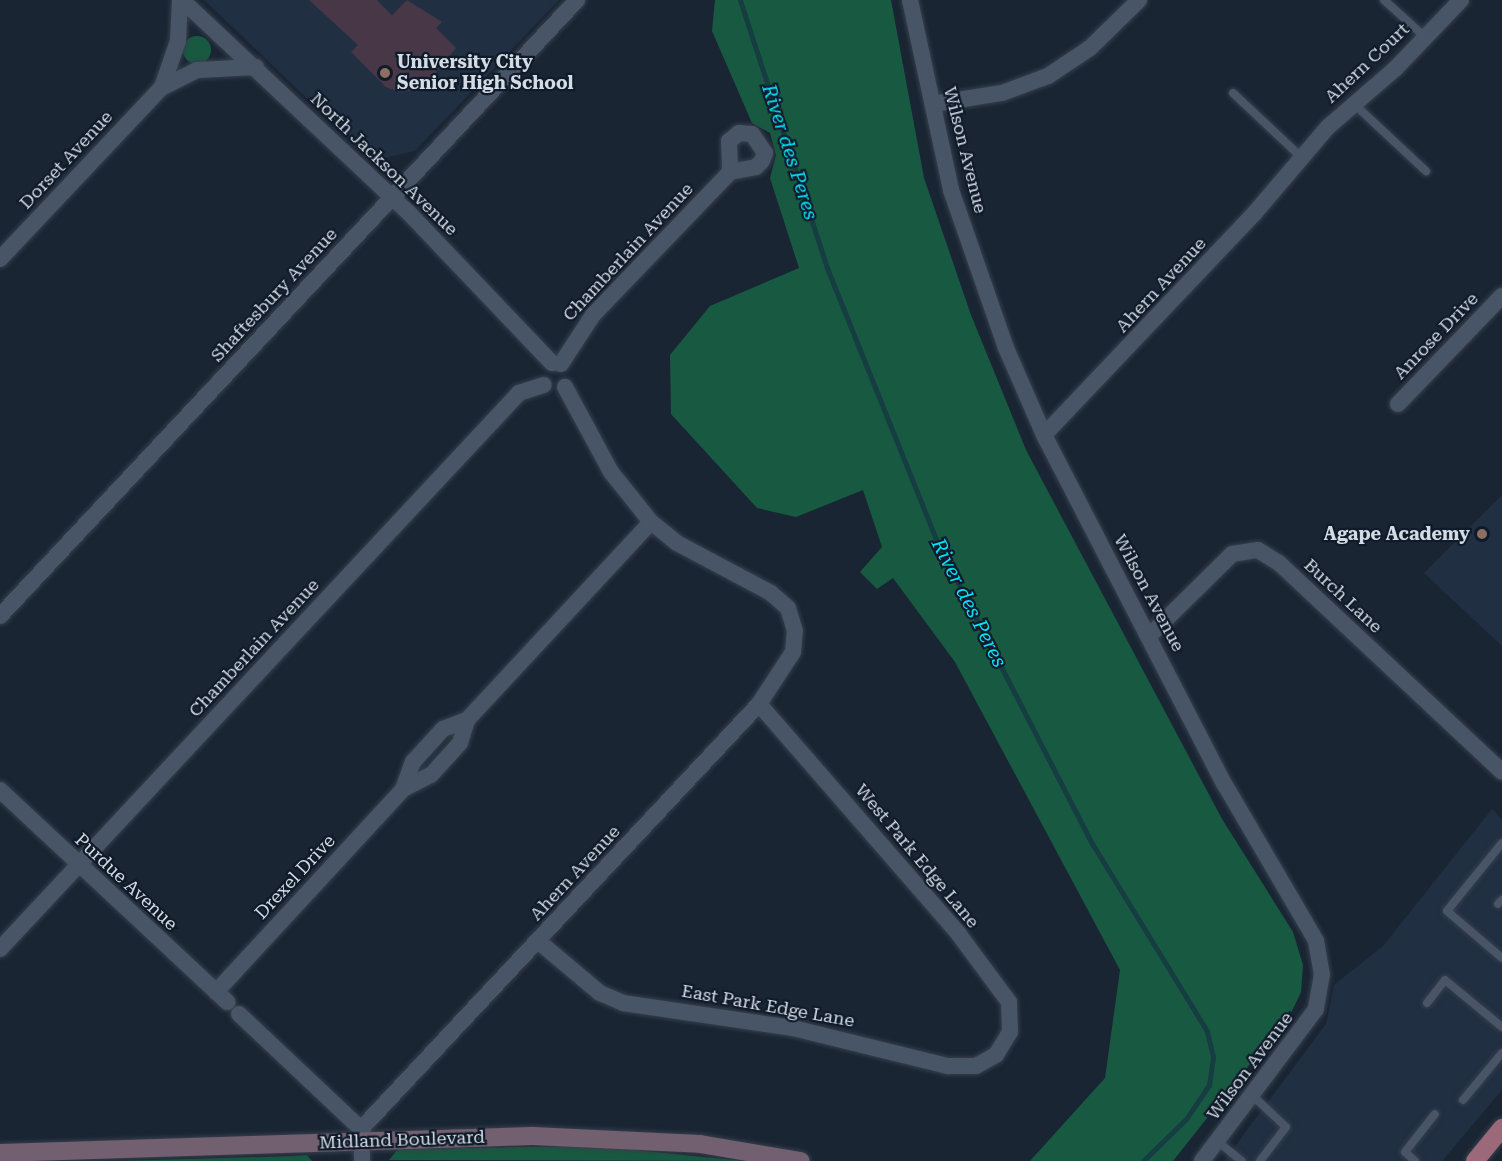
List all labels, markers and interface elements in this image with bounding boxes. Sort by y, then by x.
street label: Ahern Court [1320,18,1414,108]
place label: University City Senior High School [397,52,574,94]
marker: University City Senior High School [378,66,392,80]
water label: River des Peres [757,81,823,223]
street label: Wilson Avenue [939,84,991,216]
street label: North Jackson Avenue [306,88,462,240]
street label: Dorset Avenue [15,106,117,214]
street label: Chamberlain Avenue [558,178,698,326]
street label: Shaftesbury Avenue [206,224,342,366]
street label: Ahern Avenue [1111,233,1211,337]
street label: Anrose Drive [1389,288,1483,384]
place label: Agape Academy [1324,523,1470,545]
marker: Agape Academy [1475,527,1489,541]
street label: Wilson Avenue [1109,531,1189,655]
water label: River des Peres [926,535,1012,671]
street label: Burch Lane [1299,554,1387,638]
street label: Chamberlain Avenue [184,574,324,722]
street label: West Park Edge Lane [850,780,984,932]
street label: Ahern Avenue [525,821,625,925]
street label: Purdue Avenue [70,829,182,935]
street label: Drexel Drive [250,830,340,924]
street label: East Park Edge Lane [680,980,856,1032]
street label: Wilson Avenue [1202,1008,1298,1124]
street label: Midland Boulevard [319,1126,485,1154]

